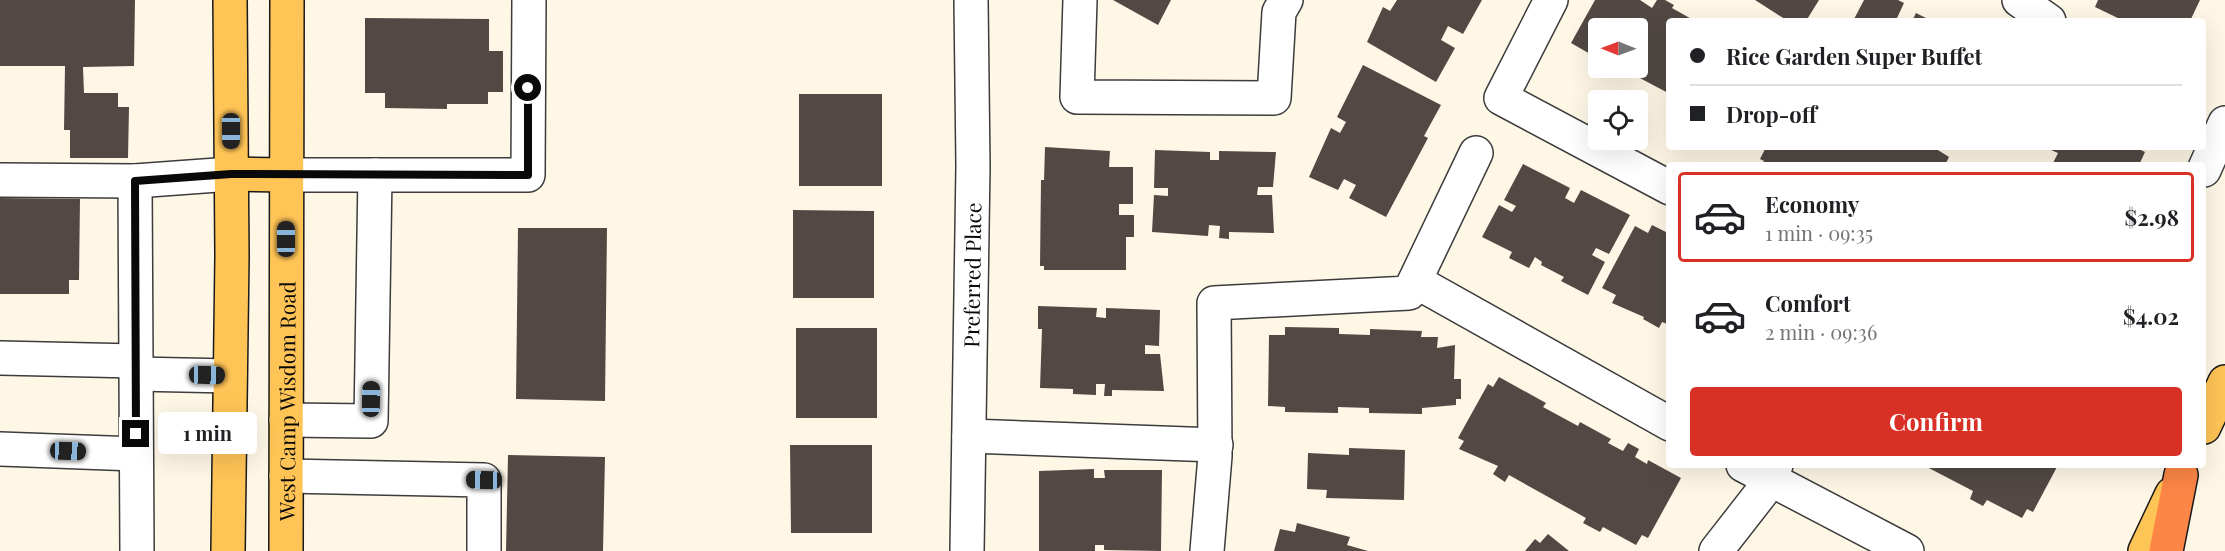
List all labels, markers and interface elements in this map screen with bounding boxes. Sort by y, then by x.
north arrow [1588,18,1648,78]
map controls [1588,18,1648,150]
text: Rice Garden Super Buffet [1726,41,1982,71]
route start [514,74,541,101]
button: locate [1588,90,1648,150]
text: Drop-off [1726,99,1817,129]
car [222,113,240,149]
text: Economy [1765,189,1859,219]
icon: car [1693,190,1747,244]
street label: Preferred Place [956,202,986,348]
text: $2.98 [2125,202,2179,232]
text: 1 min · 09:35 [1765,219,1873,246]
car [277,221,295,257]
street label: West Camp Wisdom Road [272,281,300,522]
text: Comfort [1765,288,1851,318]
icon: car [1693,289,1747,343]
text: $4.02 [2123,301,2179,331]
text: 2 min · 09:36 [1765,318,1877,345]
car [189,366,225,384]
car [362,381,380,417]
button: Confirm [1690,387,2182,456]
callout: 1 min [157,413,256,455]
text: 1 min [183,419,232,446]
route end [122,420,149,447]
car [50,441,86,461]
car [466,471,502,489]

